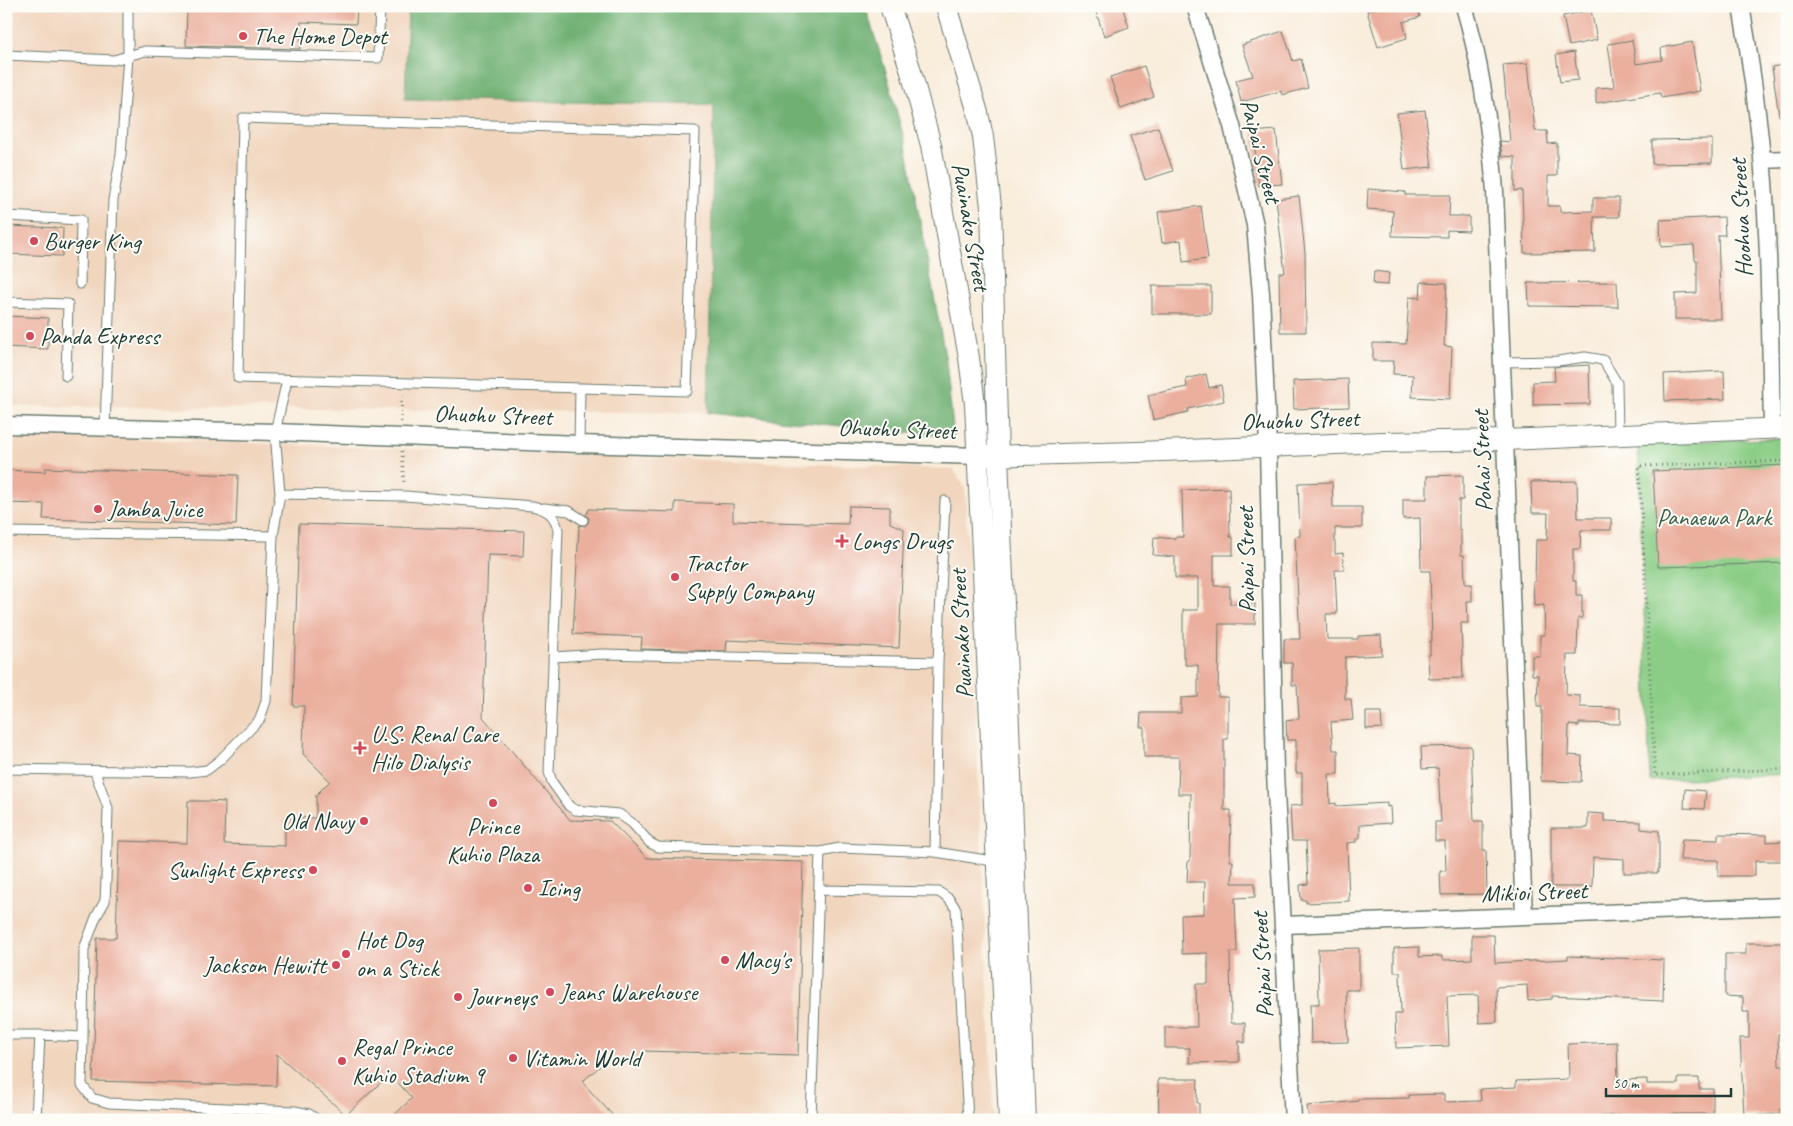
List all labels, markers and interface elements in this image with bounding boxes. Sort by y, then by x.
place label: The Home Depot [253,21,389,51]
marker: The Home Depot [237,30,249,42]
street label: Paipai Street [1234,96,1289,208]
street label: Hoohua Street [1723,156,1759,278]
street label: Puainako Street [945,161,997,295]
place label: Burger King [44,226,143,256]
marker: Burger King [28,235,40,247]
place label: Panda Express [40,321,162,351]
marker: Panda Express [24,330,36,342]
street label: Ohuohu Street [434,398,555,432]
street label: Ohuohu Street [1241,403,1362,437]
street label: Pohai Street [1465,408,1499,512]
street label: Ohuohu Street [838,412,959,446]
place label: Jamba Juice [107,494,205,524]
park label: Panaewa Park [1657,502,1774,532]
marker: Jamba Juice [92,503,104,515]
street label: Paipai Street [1230,505,1262,613]
place label: Longs Drugs [852,526,954,556]
marker: Longs Drugs [836,535,848,547]
place label: Tractor Supply Company [685,548,815,606]
street label: Puainako Street [943,566,979,699]
marker: Tractor Supply Company [669,571,681,583]
place label: U.S. Renal Care Hilo Dialysis [371,719,500,777]
marker: U.S. Renal Care Hilo Dialysis [353,741,367,755]
marker: Prince Kuhio Plaza [487,797,499,809]
place label: Old Navy [281,806,356,836]
place label: Prince Kuhio Plaza [447,811,541,869]
marker: Old Navy [358,815,370,827]
place label: Sunlight Express [167,855,306,885]
marker: Sunlight Express [307,864,319,876]
place label: Icing [538,873,581,903]
street label: Mikioi Street [1481,875,1589,909]
marker: Icing [522,882,534,894]
street label: Paipai Street [1244,909,1280,1019]
place label: Hot Dog on a Stick [356,925,441,983]
place label: Macy's [735,945,793,975]
marker: Hot Dog on a Stick [340,948,352,960]
place label: Jackson Hewitt [203,950,328,980]
marker: Macy's [719,954,731,966]
marker: Jackson Hewitt [330,959,342,971]
place label: Jeans Warehouse [559,977,700,1007]
place label: Journeys [467,982,539,1012]
marker: Jeans Warehouse [544,986,556,998]
marker: Journeys [452,991,464,1003]
place label: Regal Prince Kuhio Stadium 9 [352,1032,486,1090]
place label: Vitamin World [523,1043,644,1073]
marker: Vitamin World [507,1052,519,1064]
marker: Regal Prince Kuhio Stadium 9 [336,1055,348,1067]
scale bar [1606,1066,1730,1098]
text: 50 m [1613,1074,1640,1093]

